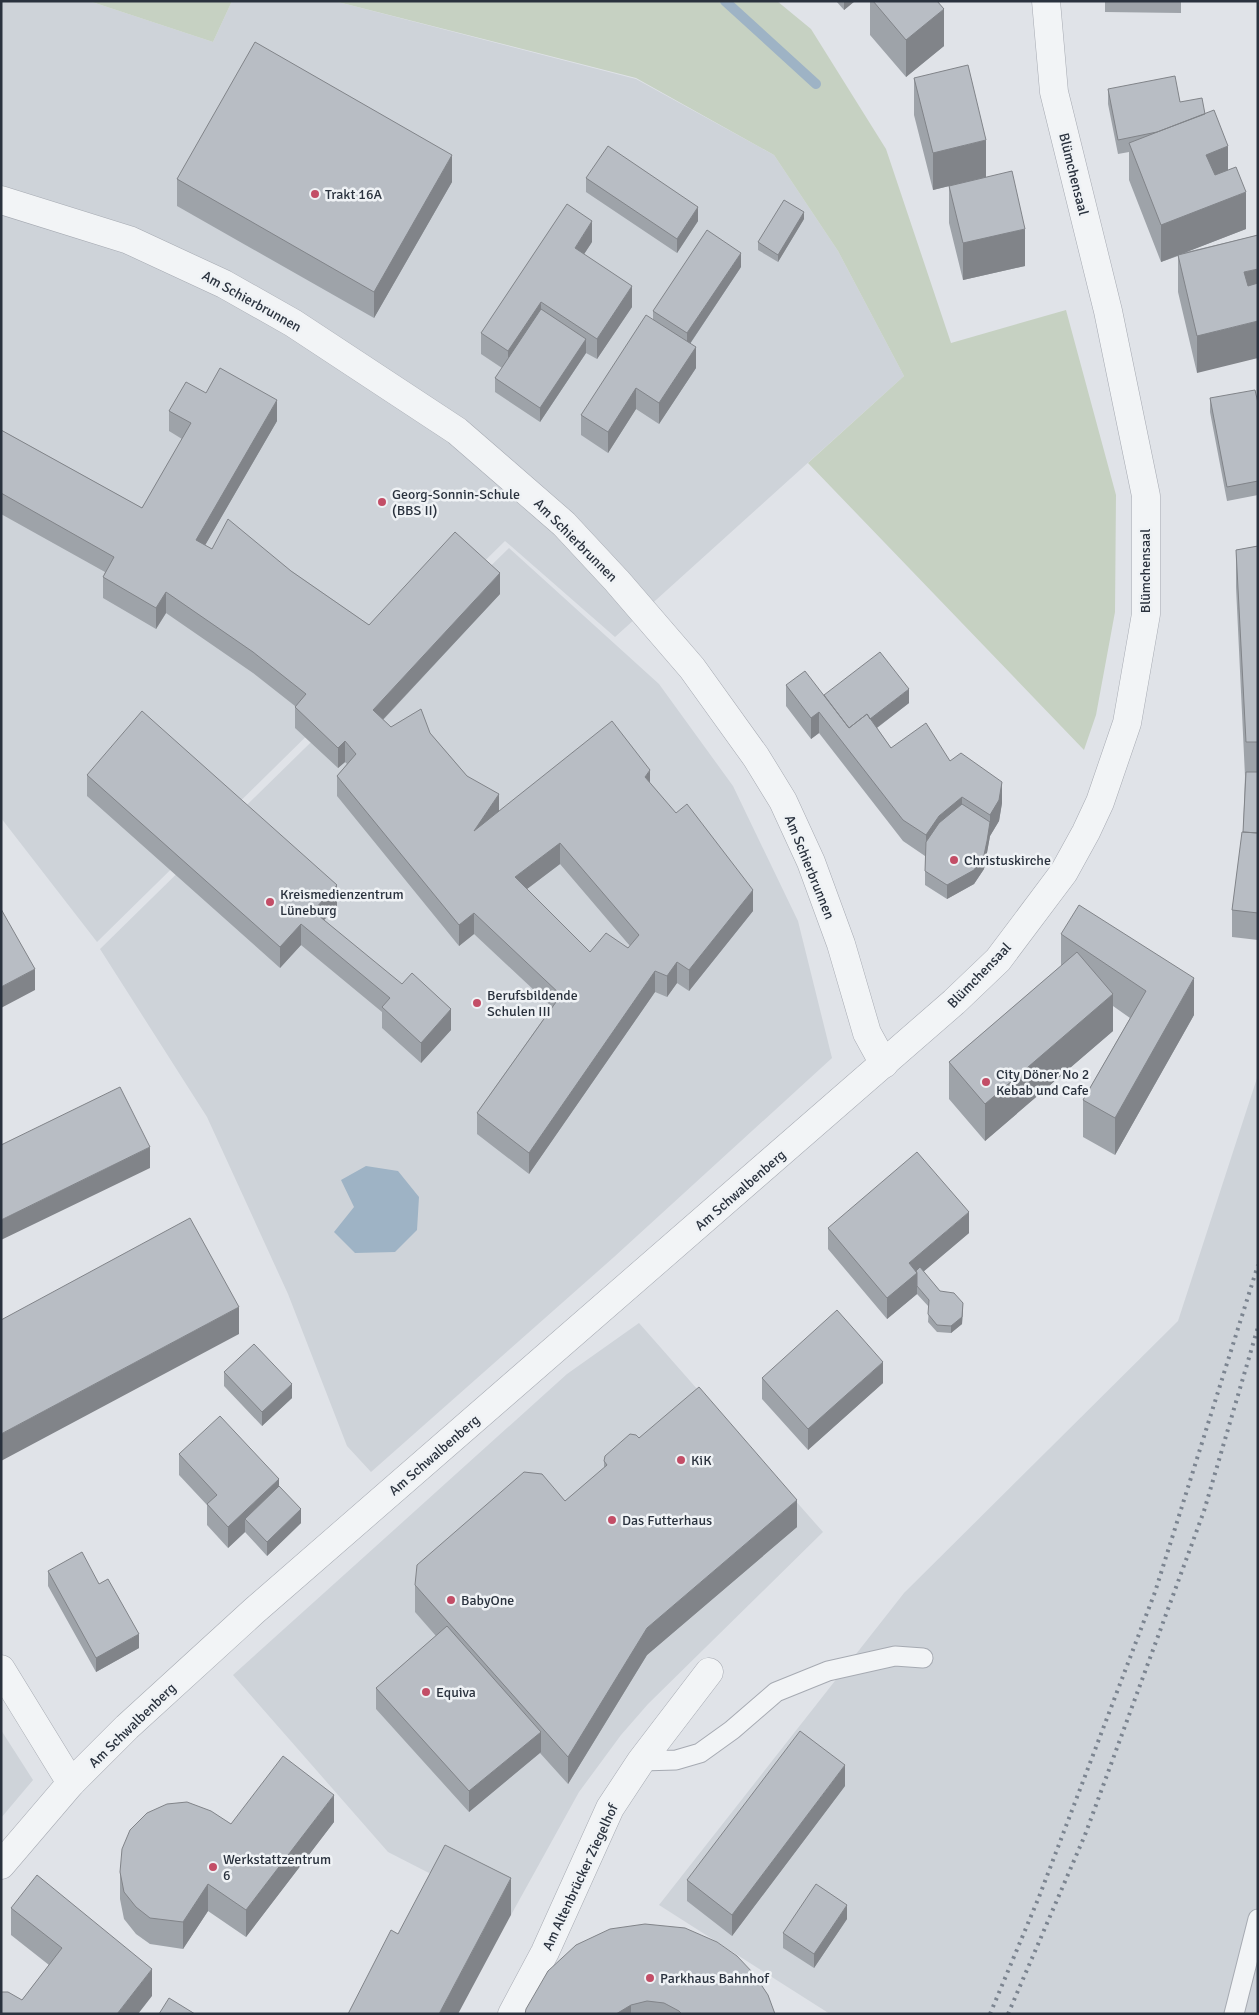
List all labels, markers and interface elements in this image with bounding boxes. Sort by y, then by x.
street label: Blümchensaal [1055,131,1092,217]
place label: Trakt 16A [325,186,382,203]
marker: Trakt 16A [309,188,321,200]
street label: Am Schierbrunnen [199,267,304,336]
place label: Georg-Sonnin-Schule (BBS II) [392,486,520,519]
street label: Am Schierbrunnen [530,495,621,586]
marker: Georg-Sonnin-Schule (BBS II) [376,496,388,508]
street label: Blümchensaal [1137,529,1154,613]
street label: Am Schierbrunnen [781,813,838,922]
place label: Christuskirche [964,852,1051,869]
marker: Christuskirche [948,854,960,866]
place label: Kreismedienzentrum Lüneburg [280,886,404,919]
marker: Kreismedienzentrum Lüneburg [264,896,276,908]
street label: Blümchensaal [944,939,1015,1012]
place label: Berufsbildende Schulen III [487,987,578,1020]
marker: Berufsbildende Schulen III [471,997,483,1009]
place label: City Döner No 2 Kebab und Cafe [996,1066,1089,1099]
marker: City Döner No 2 Kebab und Cafe [980,1076,992,1088]
street label: Am Schwalbenberg [692,1146,789,1234]
street label: Am Schwalbenberg [386,1411,483,1499]
place label: KiK [691,1452,712,1469]
marker: KiK [675,1454,687,1466]
place label: Das Futterhaus [622,1512,712,1529]
marker: Das Futterhaus [606,1514,618,1526]
place label: BabyOne [461,1592,514,1609]
marker: BabyOne [445,1594,457,1606]
street label: Am Schwalbenberg [85,1679,179,1771]
place label: Equiva [436,1684,476,1701]
marker: Equiva [420,1686,432,1698]
street label: Am Altenbrücker Ziegelhof [539,1800,623,1953]
place label: Werkstattzentrum 6 [223,1851,331,1884]
marker: Werkstattzentrum 6 [207,1861,219,1873]
place label: Parkhaus Bahnhof [660,1970,770,1987]
marker: Parkhaus Bahnhof [644,1972,656,1984]

